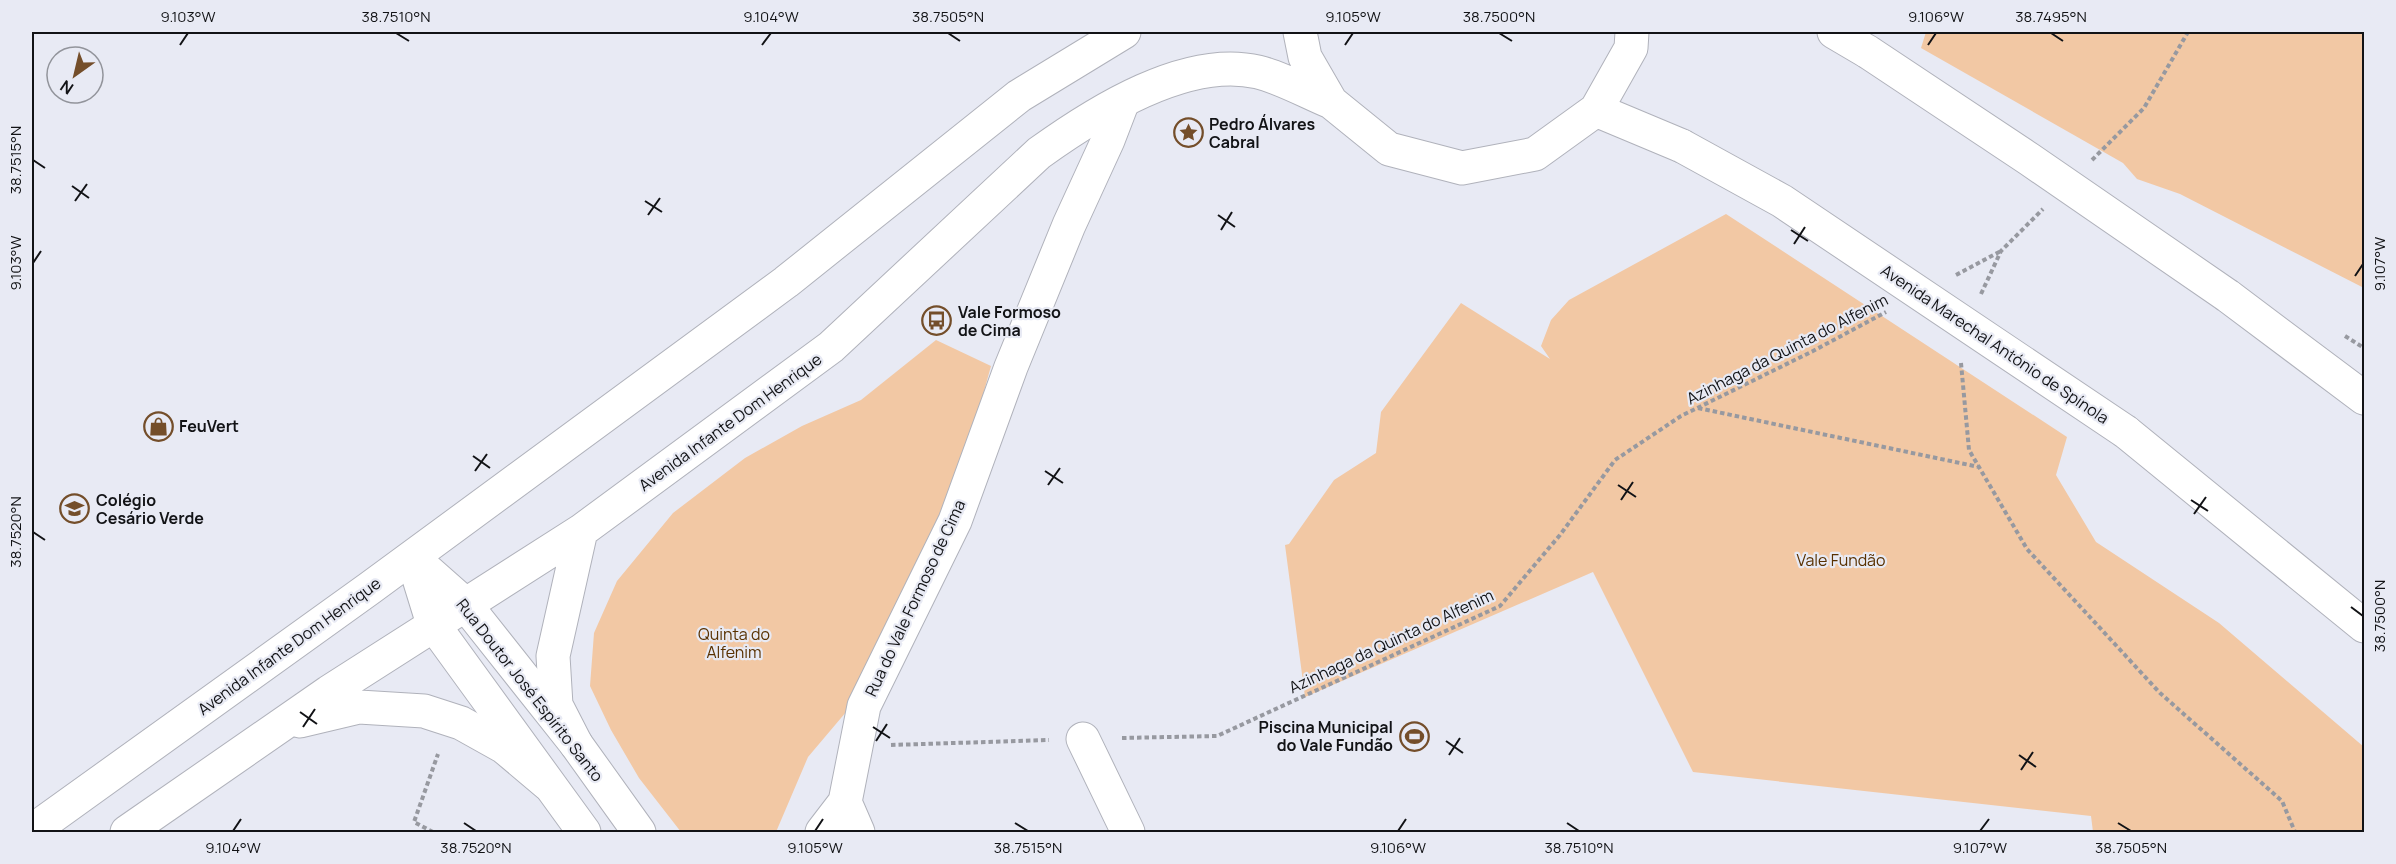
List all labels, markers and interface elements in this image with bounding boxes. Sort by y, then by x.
text: 9.103°W [160,6,216,27]
text: 38.7510°N [361,6,431,27]
text: 9.104°W [743,6,799,27]
text: 38.7505°N [912,6,984,27]
text: 9.105°W [1325,6,1381,27]
text: 38.7500°N [1463,6,1535,27]
text: 9.106°W [1908,6,1964,27]
text: 38.7495°N [2015,6,2087,27]
north arrow [45,45,105,105]
text: N [56,75,78,100]
place label: Pedro Álvares Cabral [1209,113,1316,153]
place icon: Pedro Álvares Cabral [1172,117,1204,149]
text: 38.7515°N [5,126,26,194]
text: 9.103°W [5,235,26,291]
text: 9.107°W [2369,237,2390,291]
street label: Avenida Marechal António de Spínola [1877,259,2113,429]
street label: Azinhaga da Quinta do Alfenim [1682,288,1892,410]
place label: Vale Formoso de Cima [958,301,1061,341]
bus stop icon: Vale Formoso de Cima [921,305,953,337]
street label: Avenida Infante Dom Henrique [634,348,826,496]
shop icon: FeuVert [142,410,174,442]
place label: FeuVert [179,415,239,437]
place label: Colégio Cesário Verde [96,489,204,529]
school or university icon: Colégio Cesário Verde [59,493,91,525]
text: 38.7520°N [5,496,26,568]
street label: Rua do Vale Formoso de Cima [860,496,970,700]
park label: Vale Fundão [1797,549,1885,571]
street label: Avenida Infante Dom Henrique [193,572,385,720]
text: 38.7500°N [2369,580,2390,652]
street label: Azinhaga da Quinta do Alfenim [1285,584,1497,698]
street label: Rua Doutor José Espírito Santo [452,594,608,786]
park label: Quinta do Alfenim [698,623,770,663]
place label: Piscina Municipal do Vale Fundão [1259,716,1393,756]
sports icon: Piscina Municipal do Vale Fundão [1398,720,1430,752]
text: 9.104°W [205,837,261,858]
text: 38.7520°N [440,837,512,858]
text: 9.105°W [787,837,843,858]
text: 38.7515°N [994,837,1062,858]
text: 9.106°W [1370,837,1426,858]
text: 38.7510°N [1544,837,1614,858]
text: 9.107°W [1953,837,2007,858]
text: 38.7505°N [2095,837,2167,858]

